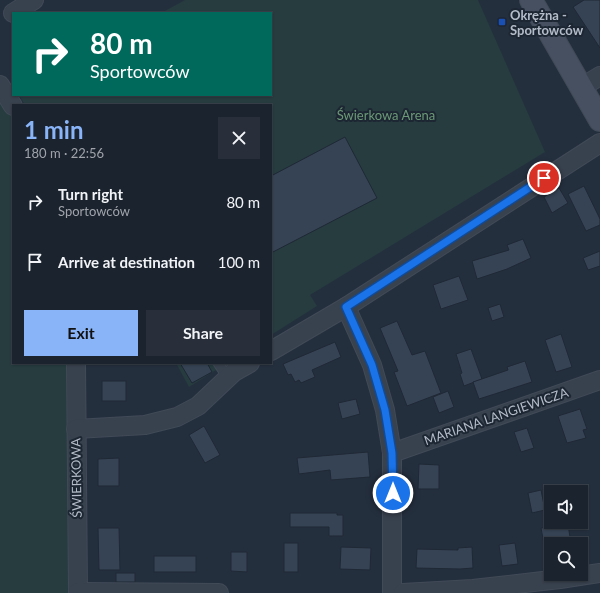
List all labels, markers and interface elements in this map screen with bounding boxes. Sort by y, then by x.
place label: Okrężna - Sportowców [510,7,584,38]
marker: Okrężna - Sportowców [497,17,507,27]
text: 80 m [90,26,153,60]
icon: right [24,28,76,80]
text: Sportowców [90,60,190,82]
park label: Świerkowa Arena [337,107,435,123]
text: 1 min [24,115,84,144]
button: close [218,117,260,159]
text: 180 m · 22:56 [24,145,104,161]
pin [527,161,561,195]
icon: arrive [533,167,555,189]
text: Turn right [58,185,123,203]
icon: right [24,191,46,213]
text: 80 m [226,193,260,211]
text: Sportowców [58,203,130,219]
icon: arrive [24,251,46,273]
text: Arrive at destination [58,253,195,271]
text: 100 m [218,253,260,271]
button: Exit [24,310,138,356]
button: Share [146,310,260,356]
street label: MARIANA LANGIEWICZA [422,384,570,448]
street label: ŚWIERKOWA [67,438,85,518]
position arrow [372,472,414,514]
map controls [544,485,588,581]
button: sound [544,485,588,529]
button: search [544,537,588,581]

